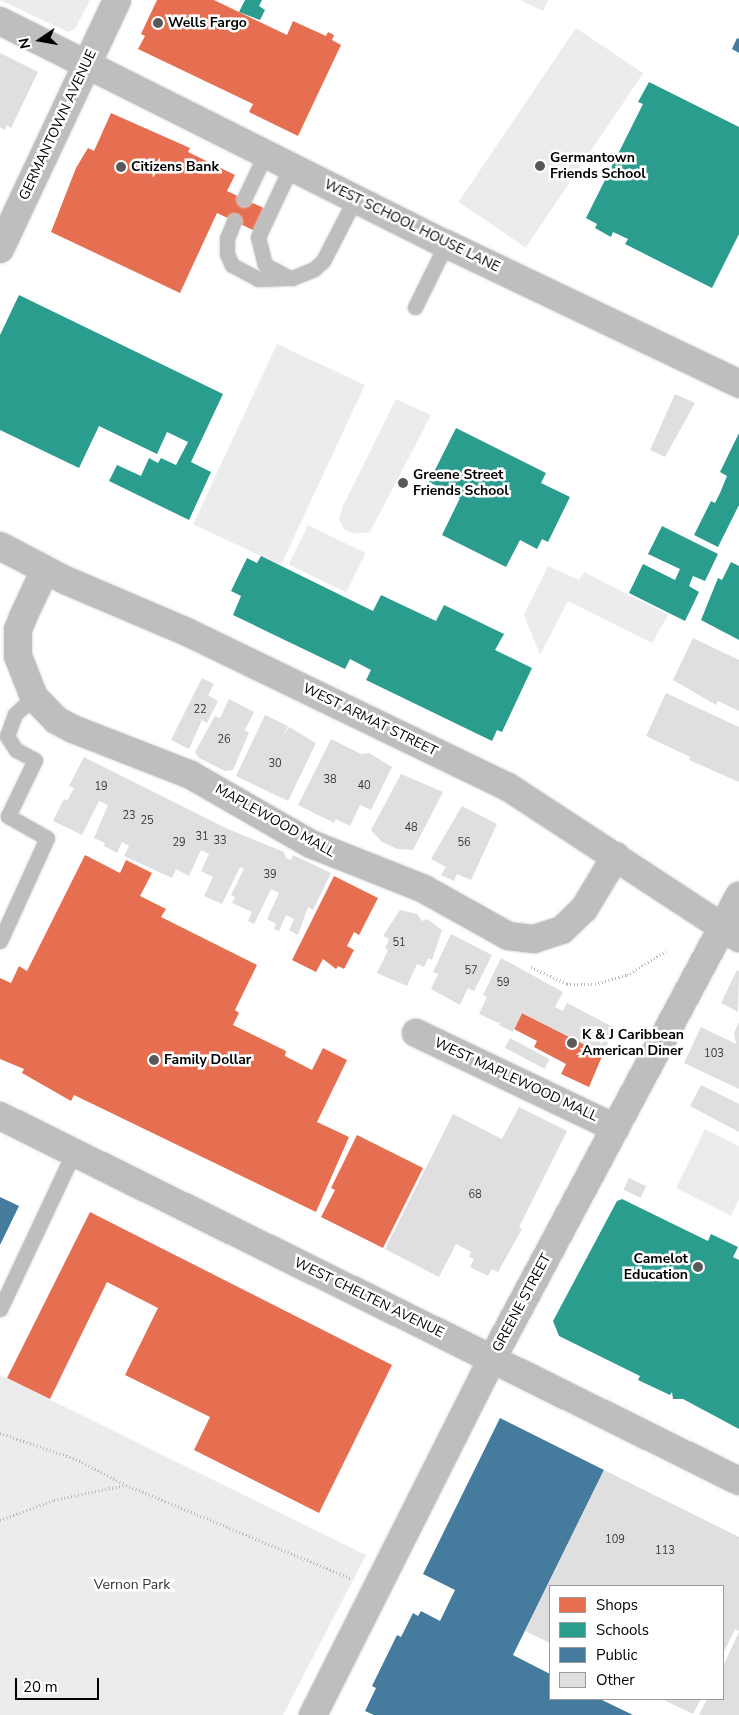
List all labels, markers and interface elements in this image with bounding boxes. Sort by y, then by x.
north arrow [15,15,65,65]
place label: Wells Fargo [168,15,247,31]
marker: Wells Fargo [152,17,164,29]
text: N [14,36,35,50]
street label: GERMANTOWN AVENUE [16,47,100,203]
place label: Germantown Friends School [550,150,646,182]
place label: Citizens Bank [131,159,219,175]
marker: Germantown Friends School [534,160,546,172]
marker: Citizens Bank [115,161,127,173]
street label: WEST SCHOOL HOUSE LANE [321,176,503,276]
place label: Greene Street Friends School [413,467,509,500]
marker: Greene Street Friends School [397,477,409,489]
street label: WEST ARMAT STREET [300,680,440,760]
house number: 22 [193,703,207,717]
house number: 26 [217,733,231,747]
house number: 30 [268,757,282,771]
house number: 38 [323,773,337,787]
house number: 40 [357,779,371,793]
house number: 19 [94,780,108,794]
street label: MAPLEWOOD MALL [212,781,338,861]
house number: 23 [122,809,136,823]
house number: 25 [140,814,154,828]
house number: 48 [404,821,418,835]
house number: 31 [195,830,209,844]
house number: 33 [213,834,227,848]
house number: 29 [172,836,186,850]
house number: 56 [457,836,471,850]
house number: 39 [263,868,277,882]
house number: 51 [392,936,406,950]
house number: 57 [464,964,478,978]
house number: 59 [496,976,510,990]
place label: K & J Caribbean American Diner [582,1027,684,1060]
street label: WEST MAPLEWOOD MALL [432,1035,600,1125]
marker: K & J Caribbean American Diner [566,1037,578,1049]
house number: 103 [704,1047,724,1061]
place label: Family Dollar [164,1052,251,1068]
marker: Family Dollar [148,1054,160,1066]
house number: 68 [468,1188,482,1202]
street label: GREENE STREET [489,1251,555,1355]
place label: Camelot Education [624,1251,688,1284]
street label: WEST CHELTEN AVENUE [291,1254,447,1342]
marker: Camelot Education [692,1261,704,1273]
house number: 109 [605,1533,625,1547]
house number: 113 [655,1544,675,1558]
park label: Vernon Park [94,1577,170,1593]
legend [549,1585,724,1700]
text: Shops [596,1595,638,1615]
text: Schools [596,1620,649,1640]
text: Public [596,1645,637,1665]
scale bar [18,1668,101,1700]
text: Other [596,1670,635,1690]
text: 20 m [23,1677,58,1697]

